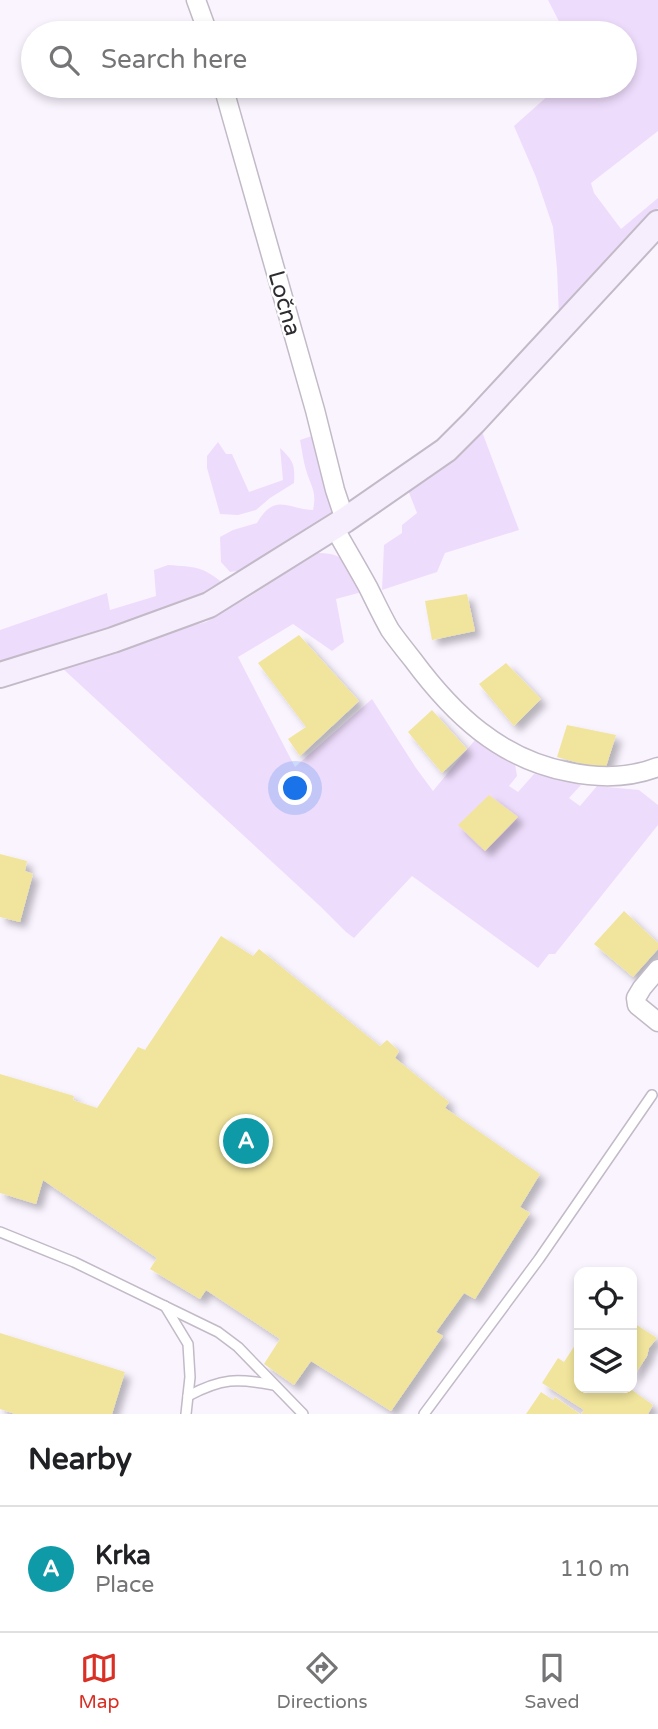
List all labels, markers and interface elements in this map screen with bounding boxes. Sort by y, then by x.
search box [21,21,637,98]
icon: search [45,41,83,79]
text: Search here [101,44,247,75]
street label: Ločna [261,267,307,339]
your location [278,771,312,805]
pin: A [223,1115,269,1167]
map controls [574,1267,637,1393]
button: locate [574,1267,637,1330]
button: layers [574,1330,637,1393]
text: Nearby [28,1441,132,1478]
text: Krka [95,1540,151,1571]
text: A [42,1555,60,1583]
text: 110 m [560,1555,630,1583]
text: Place [95,1571,154,1599]
tab: Map [79,1649,120,1713]
tab: Directions [277,1649,368,1713]
tab: Saved [525,1649,579,1713]

